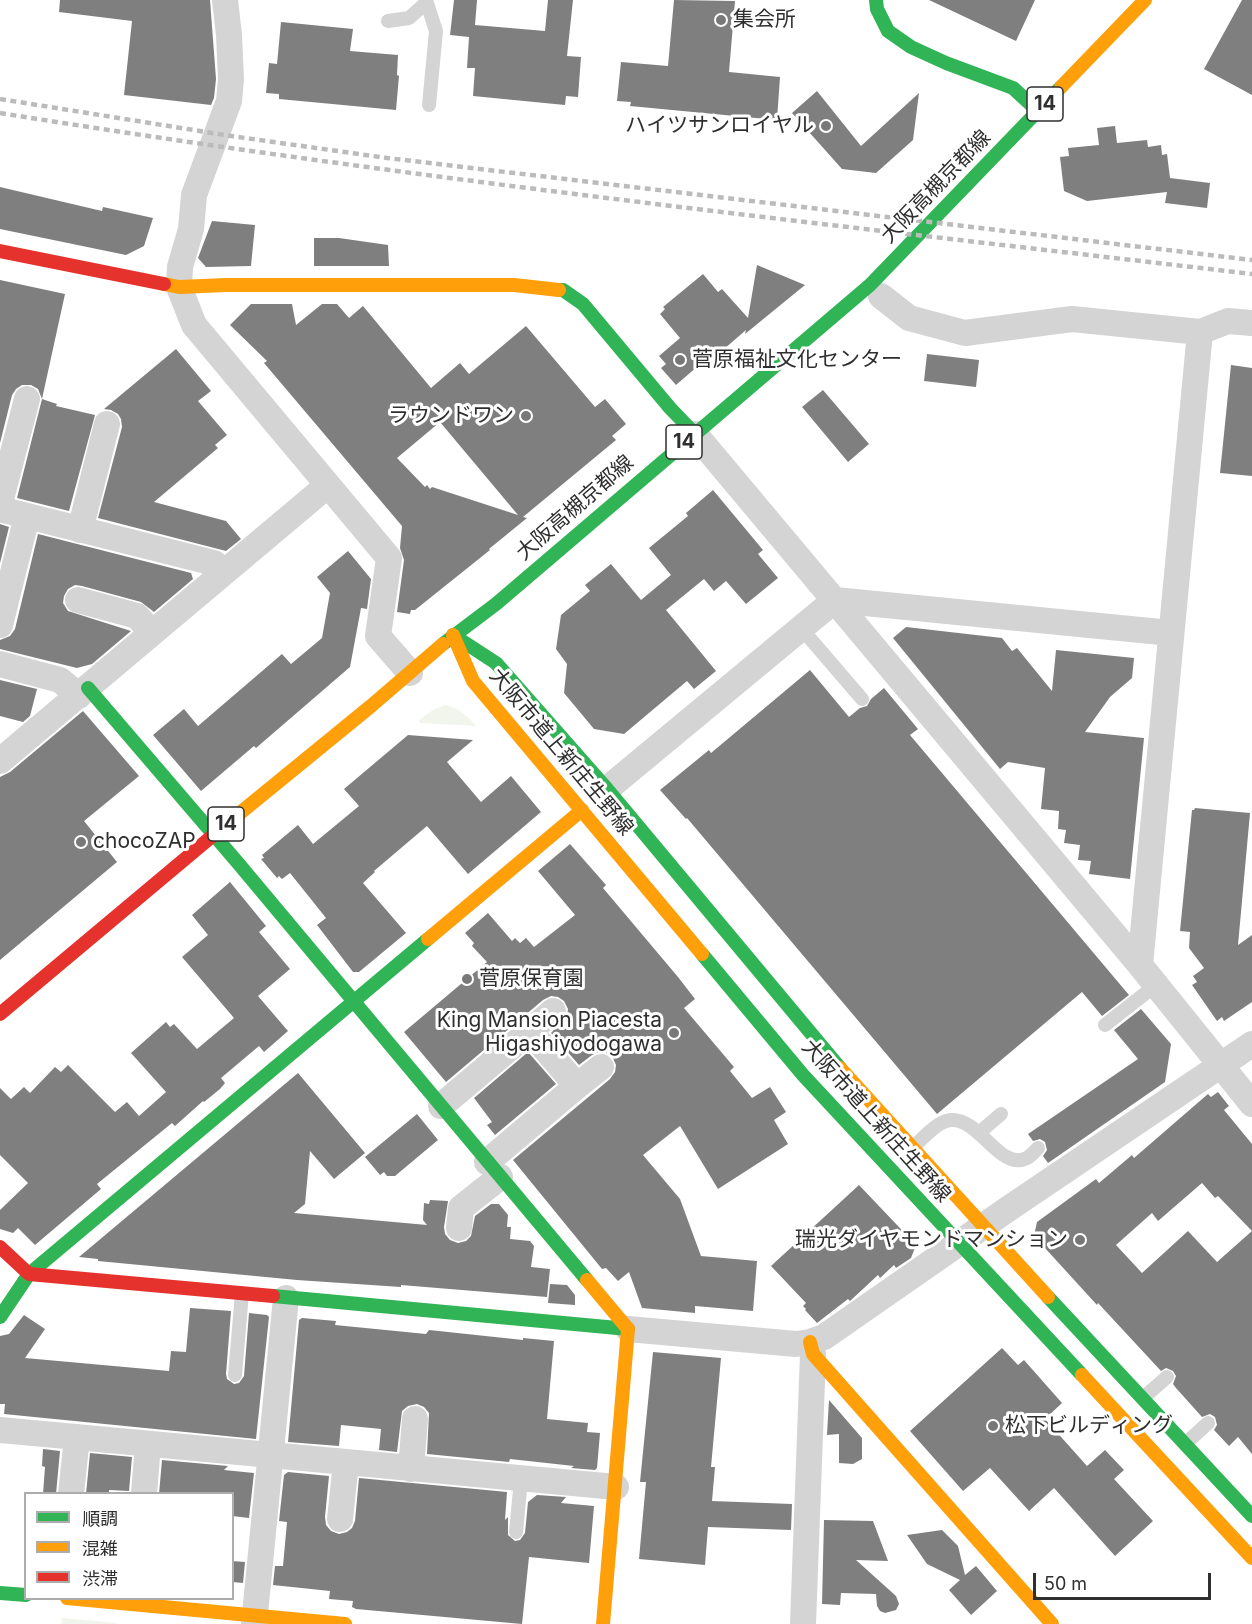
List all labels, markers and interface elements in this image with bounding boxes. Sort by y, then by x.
place label: 集会所 [733,7,796,33]
marker: 集会所 [714,13,728,27]
road number: 14 [1027,87,1063,121]
place label: ハイツサンロイヤル [625,113,814,139]
marker: ハイツサンロイヤル [819,119,833,133]
street label: 大阪高槻京都線 [876,125,996,249]
place label: 菅原福祉文化センター [692,347,902,373]
marker: 菅原福祉文化センター [673,353,687,367]
place label: ラウンドワン [388,403,514,429]
marker: ラウンドワン [519,409,533,423]
road number: 14 [666,425,702,459]
street label: 大阪高槻京都線 [511,450,639,566]
street label: 大阪市道上新庄生野線 [484,663,638,841]
road number: 14 [208,807,244,841]
place label: chocoZAP [93,829,196,855]
marker: chocoZAP [74,835,88,849]
place label: 菅原保育園 [479,966,584,992]
marker: 菅原保育園 [460,972,474,986]
place label: King Mansion Piacesta Higashiyodogawa [437,1008,662,1058]
marker: King Mansion Piacesta Higashiyodogawa [667,1026,681,1040]
street label: 大阪市道上新庄生野線 [796,1035,956,1207]
place label: 瑞光ダイヤモンドマンション [795,1227,1068,1253]
marker: 瑞光ダイヤモンドマンション [1073,1233,1087,1247]
place label: 松下ビルディング [1005,1413,1173,1439]
marker: 松下ビルディング [986,1419,1000,1433]
legend [24,1492,234,1600]
text: 順調 [82,1508,118,1529]
text: 混雑 [82,1538,118,1559]
scale bar [1036,1561,1214,1599]
text: 渋滞 [82,1568,118,1589]
text: 50 m [1044,1573,1087,1594]

